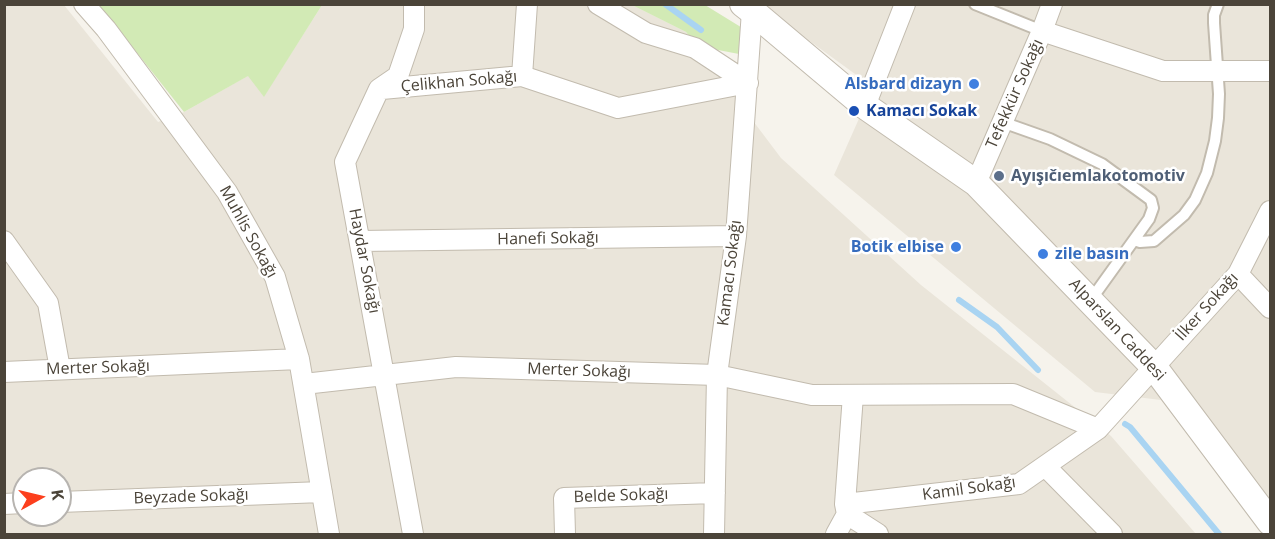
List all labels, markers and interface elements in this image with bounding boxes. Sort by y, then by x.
street label: Tefekkür Sokağı [982,36,1048,152]
street label: Çelikhan Sokağı [400,67,518,97]
place label: Alsbard dizayn [845,74,962,94]
marker: Alsbard dizayn [967,77,981,91]
place label: Kamacı Sokak [866,101,977,121]
marker: Kamacı Sokak [847,104,861,118]
place label: Ayışıčıemlakotomotiv [1011,166,1185,186]
marker: Ayışıčıemlakotomotiv [992,169,1006,183]
street label: Muhlis Sokağı [215,183,281,281]
street label: Haydar Sokağı [344,207,384,315]
street label: Kamacı Sokağı [714,219,746,327]
street label: Hanefi Sokağı [497,229,599,249]
place label: Botik elbise [851,237,944,257]
marker: Botik elbise [949,240,963,254]
place label: zile basın [1055,244,1129,264]
marker: zile basın [1036,247,1050,261]
street label: İlker Sokağı [1171,269,1243,345]
street label: Alparslan Caddesi [1065,275,1169,385]
street label: Merter Sokağı [46,357,150,379]
street label: Merter Sokağı [527,360,631,382]
north arrow [12,467,72,527]
street label: Kamil Sokağı [921,473,1017,505]
street label: Beyzade Sokağı [133,485,249,509]
street label: Belde Sokağı [573,485,669,507]
text: K [46,488,69,502]

